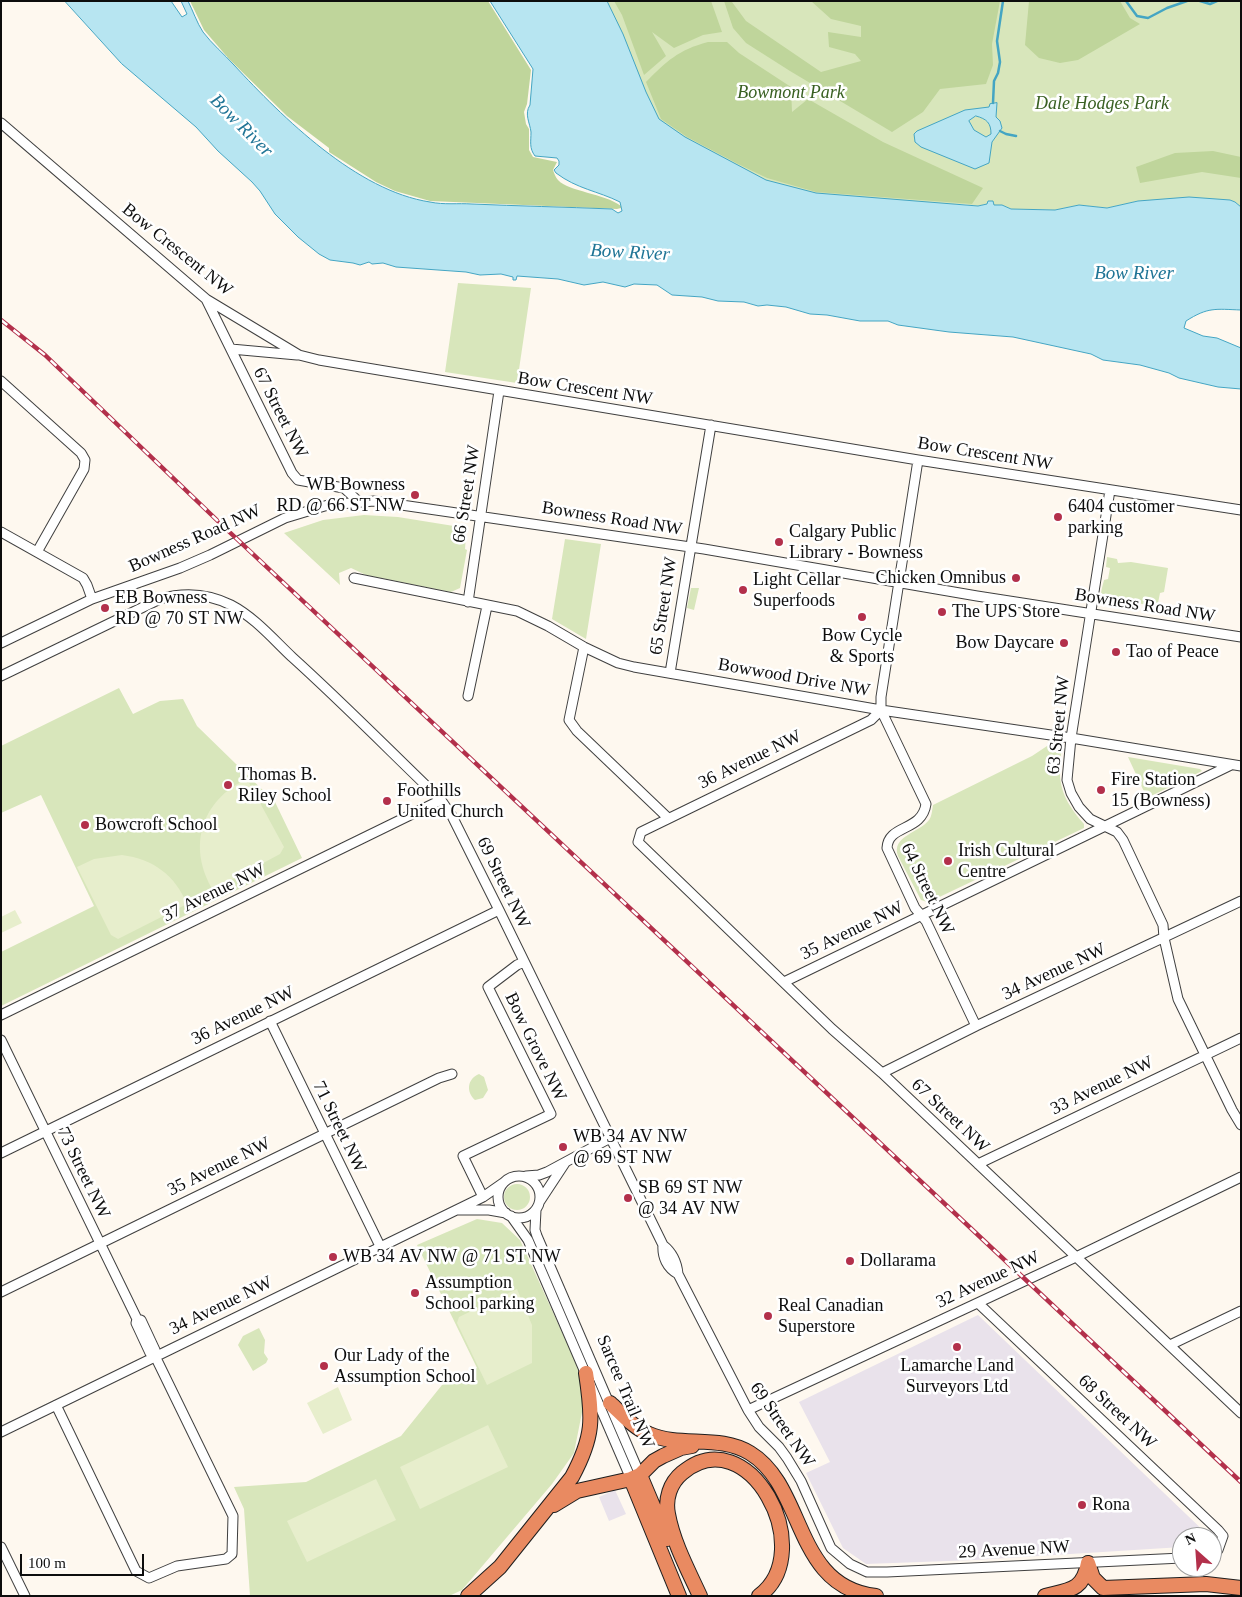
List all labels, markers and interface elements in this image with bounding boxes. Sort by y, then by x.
park label: Bowmont Park [737,82,845,104]
water label: Bow River [205,90,277,162]
park label: Dale Hodges Park [1035,93,1169,115]
street label: Bow Crescent NW [117,199,237,301]
water label: Bow River [590,240,670,266]
water label: Bow River [1094,263,1174,285]
street label: 67 Street NW [248,364,312,462]
street label: Bow Crescent NW [516,368,654,410]
street label: Bow Crescent NW [916,433,1054,475]
street label: 66 Street NW [449,443,485,545]
place label: WB Bowness RD @ 66 ST NW [276,474,405,516]
marker: WB Bowness RD @ 66 ST NW [409,489,421,501]
place label: 6404 customer parking [1068,496,1174,538]
street label: Bowness Road NW [540,497,684,541]
street label: Bowness Road NW [126,500,264,578]
marker: 6404 customer parking [1052,511,1064,523]
place label: Calgary Public Library - Bowness [789,521,923,564]
marker: Calgary Public Library - Bowness [773,536,785,548]
street label: 65 Street NW [646,555,682,657]
place label: Chicken Omnibus [876,567,1006,589]
place label: Light Cellar Superfoods [753,569,840,612]
marker: Chicken Omnibus [1010,572,1022,584]
marker: Light Cellar Superfoods [737,584,749,596]
street label: Bowness Road NW [1073,584,1217,628]
place label: EB Bowness RD @ 70 ST NW [115,587,244,630]
place label: The UPS Store [952,601,1060,623]
marker: EB Bowness RD @ 70 ST NW [99,602,111,614]
marker: The UPS Store [936,606,948,618]
marker: Bow Cycle & Sports [856,611,868,623]
place label: Bow Cycle & Sports [822,625,902,668]
place label: Bow Daycare [956,632,1054,654]
marker: Bow Daycare [1058,637,1070,649]
place label: Tao of Peace [1126,641,1219,663]
marker: Tao of Peace [1110,646,1122,658]
street label: Bowwood Drive NW [716,654,872,702]
street label: 63 Street NW [1043,675,1075,775]
street label: 36 Avenue NW [695,726,805,794]
place label: Thomas B. Riley School [238,764,331,806]
place label: Fire Station 15 (Bowness) [1111,769,1210,812]
marker: Thomas B. Riley School [222,779,234,791]
place label: Foothills United Church [397,780,503,822]
marker: Fire Station 15 (Bowness) [1095,784,1107,796]
marker: Foothills United Church [381,795,393,807]
place label: Bowcroft School [95,814,217,836]
marker: Bowcroft School [79,819,91,831]
street label: 69 Street NW [472,834,534,932]
street label: 64 Street NW [896,840,958,938]
place label: Irish Cultural Centre [958,840,1054,882]
marker: Irish Cultural Centre [942,855,954,867]
street label: 37 Avenue NW [159,859,269,927]
street label: 35 Avenue NW [797,897,907,965]
street label: 34 Avenue NW [999,939,1109,1005]
street label: 36 Avenue NW [188,982,298,1050]
street label: Bow Grove NW [499,989,571,1105]
street label: 33 Avenue NW [1047,1052,1157,1120]
street label: 67 Street NW [906,1074,994,1158]
street label: 71 Street NW [308,1078,370,1176]
street label: 73 Street NW [52,1124,114,1222]
place label: WB 34 AV NW @ 69 ST NW [573,1126,687,1168]
street label: 35 Avenue NW [164,1133,274,1201]
marker: WB 34 AV NW @ 69 ST NW [557,1141,569,1153]
place label: SB 69 ST NW @ 34 AV NW [638,1177,743,1220]
marker: SB 69 ST NW @ 34 AV NW [622,1192,634,1204]
place label: WB 34 AV NW @ 71 ST NW [343,1246,561,1268]
street label: 32 Avenue NW [933,1247,1043,1313]
place label: Dollarama [860,1250,936,1272]
marker: WB 34 AV NW @ 71 ST NW [327,1251,339,1263]
marker: Dollarama [844,1255,856,1267]
street label: 34 Avenue NW [166,1272,276,1340]
place label: Assumption School parking [425,1272,534,1315]
marker: Assumption School parking [409,1287,421,1299]
place label: Real Canadian Superstore [778,1295,883,1338]
marker: Real Canadian Superstore [762,1310,774,1322]
street label: Sarcee Trail NW [591,1332,659,1452]
marker: Lamarche Land Surveyors Ltd [951,1341,963,1353]
place label: Our Lady of the Assumption School [334,1345,476,1388]
place label: Lamarche Land Surveyors Ltd [900,1355,1014,1398]
marker: Our Lady of the Assumption School [318,1360,330,1372]
street label: 68 Street NW [1073,1370,1161,1454]
street label: 69 Street NW [745,1378,819,1472]
place label: Rona [1092,1494,1130,1516]
marker: Rona [1076,1499,1088,1511]
north arrow [1172,1527,1222,1577]
text: N [1183,1530,1198,1548]
street label: 29 Avenue NW [958,1536,1070,1564]
scale bar [22,1544,146,1576]
text: 100 m [28,1555,66,1571]

